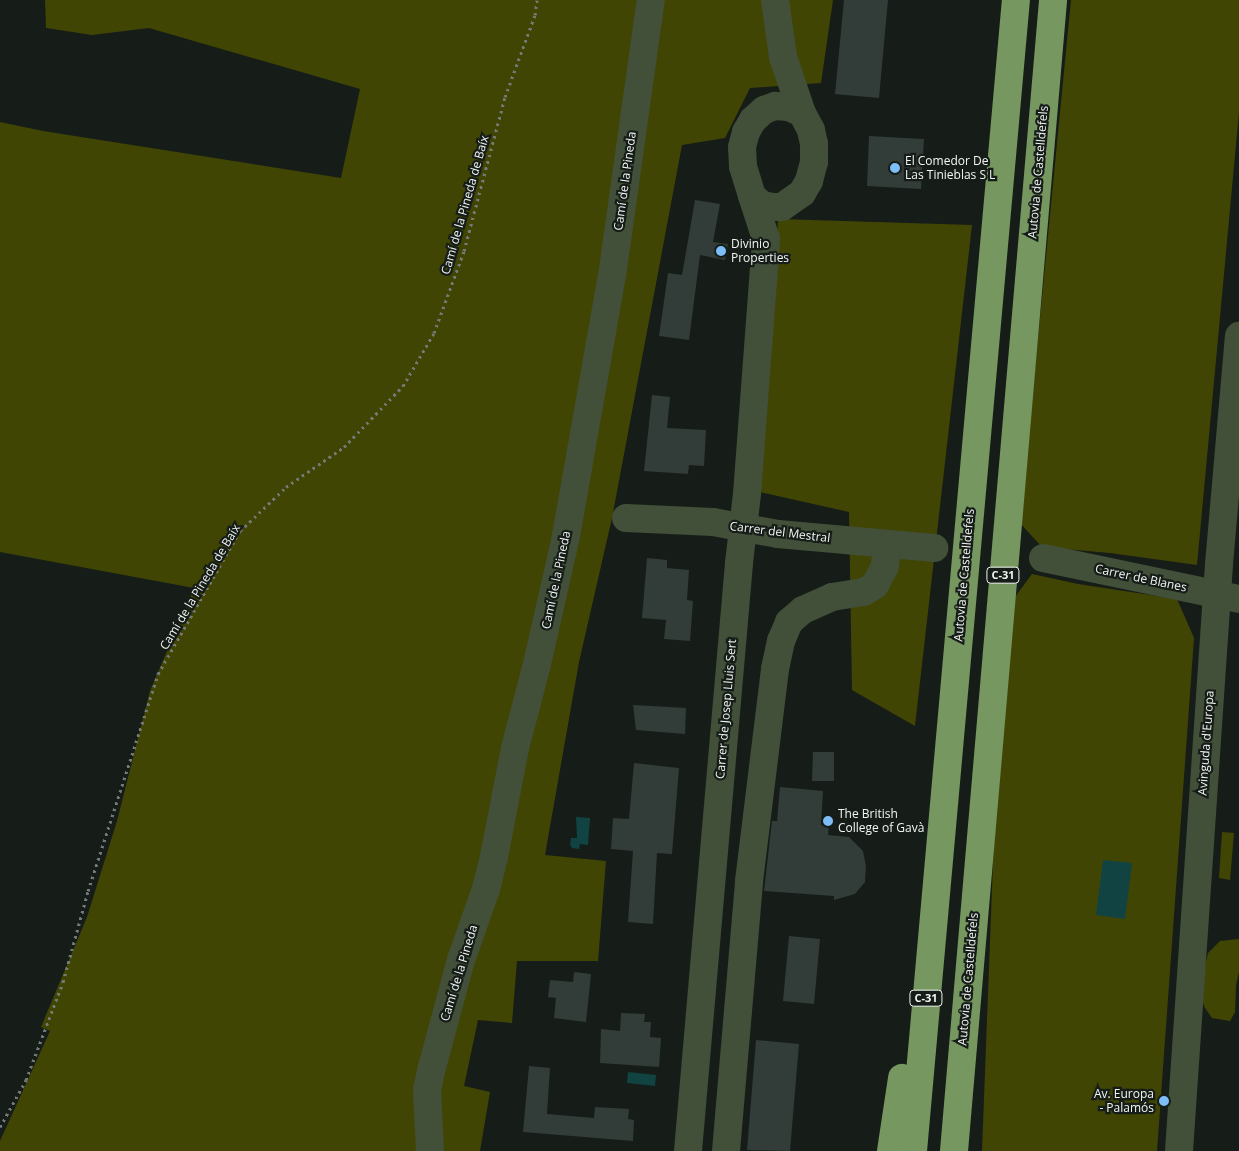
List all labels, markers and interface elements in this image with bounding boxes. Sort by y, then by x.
street label: Autovia de Castelldefels [1025,105,1051,239]
street label: Camí de la Pineda [611,131,639,231]
street label: Camí de la Pineda de Baíx [438,134,492,276]
place label: El Comedor De Las Tinieblas S L [905,154,995,182]
marker: El Comedor De Las Tinieblas S L [889,162,901,174]
place label: Divinio Properties [731,237,789,265]
marker: Divinio Properties [715,245,727,257]
street label: Autovia de Castelldefels [951,508,977,642]
street label: Carrer del Mestral [729,519,831,545]
street label: Camí de la Pineda de Baíx [157,522,243,652]
street label: Camí de la Pineda [539,530,573,630]
street label: Carrer de Blanes [1094,561,1188,595]
road number: C-31 [986,566,1020,584]
street label: Carrer de Josep Lluis Sert [713,638,739,780]
street label: Avinguda d'Europa [1195,690,1217,796]
place label: The British College of Gavà [838,807,924,835]
marker: The British College of Gavà [822,815,834,827]
street label: Autovia de Castelldefels [955,912,981,1046]
street label: Camí de la Pineda [438,923,480,1023]
road number: C-31 [908,990,944,1006]
place label: Av. Europa - Palamós [1094,1087,1154,1115]
marker: Av. Europa - Palamós [1158,1095,1170,1107]

